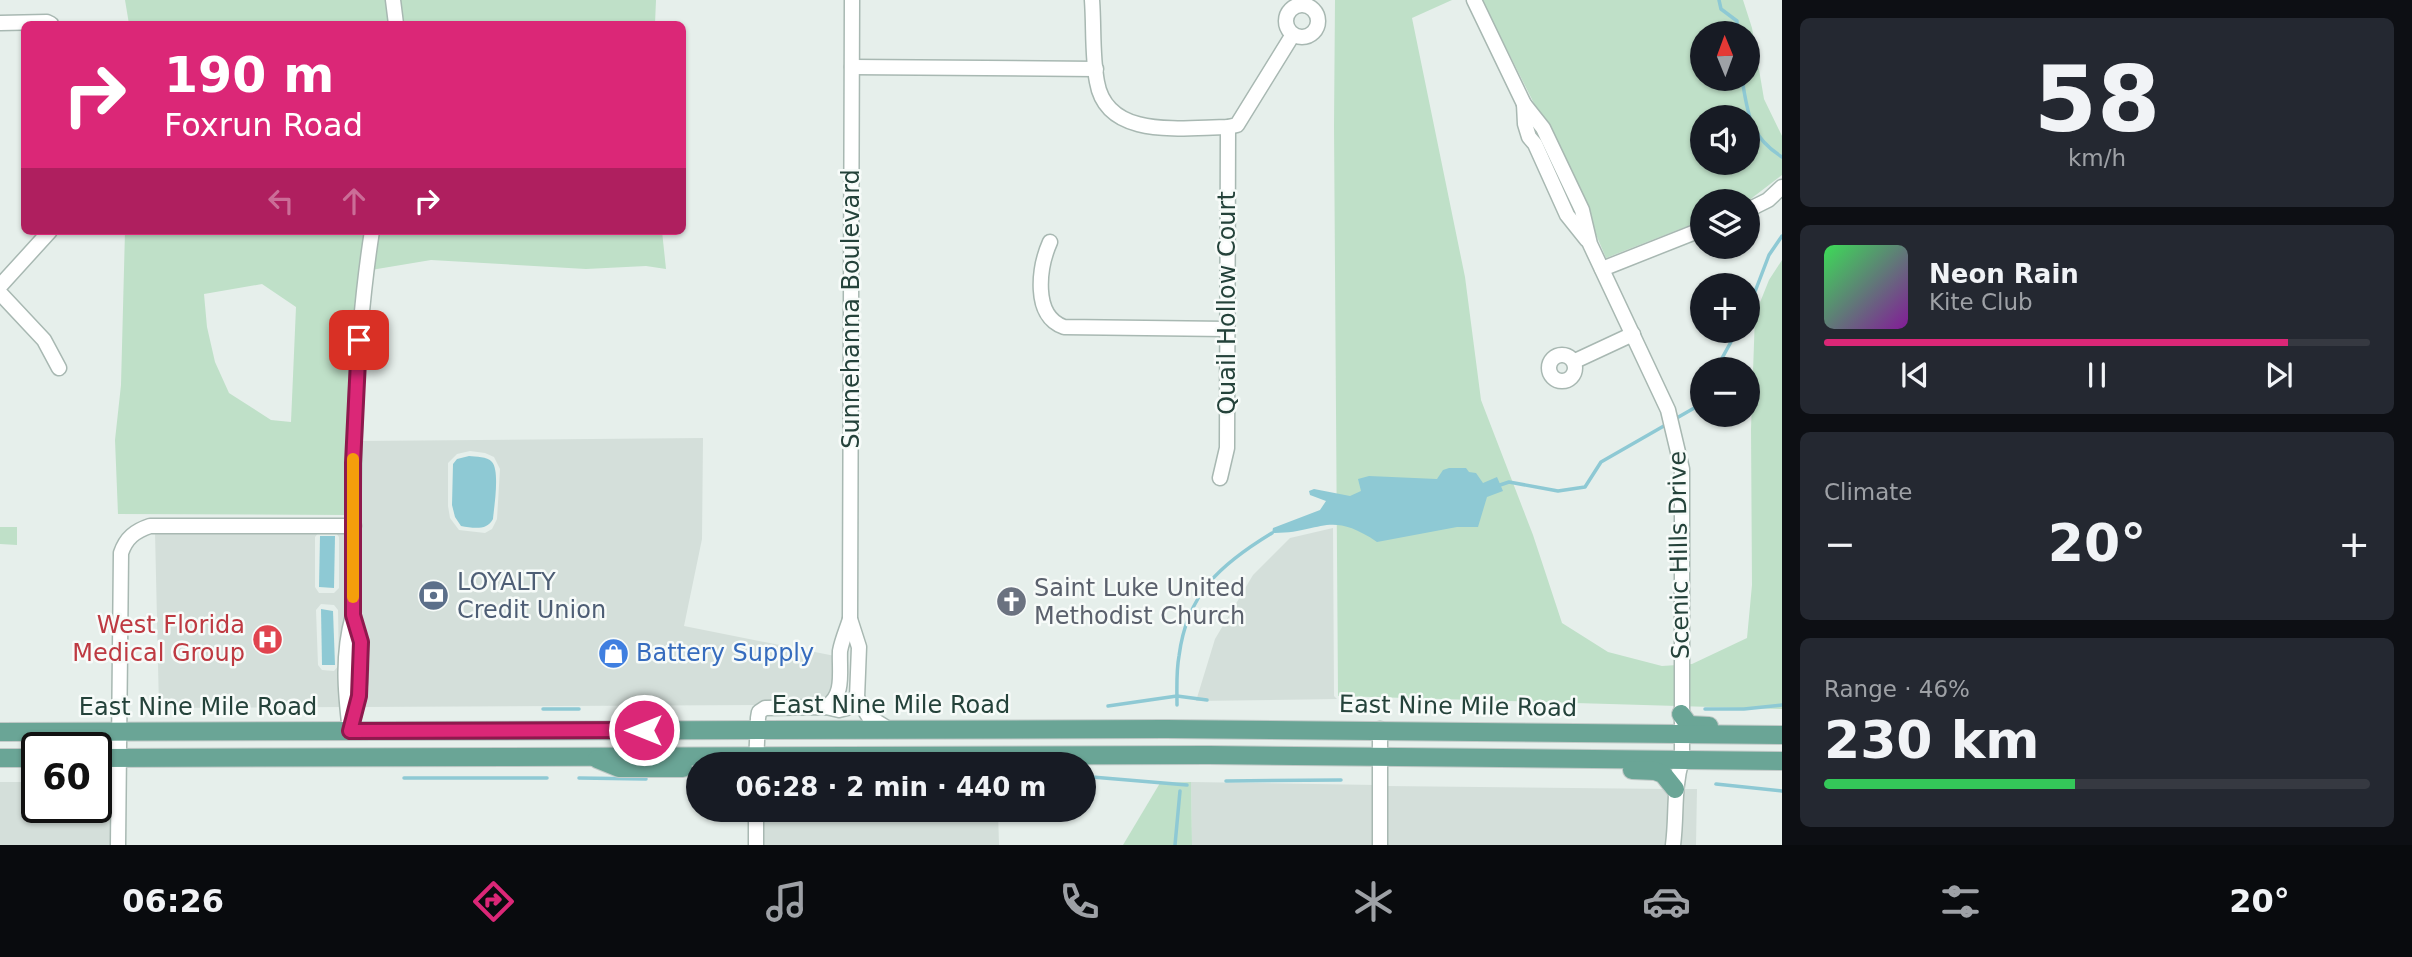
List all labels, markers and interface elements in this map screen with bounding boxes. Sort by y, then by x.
north arrow [1690,21,1760,91]
map controls [1690,21,1760,427]
text: 190 m [164,47,334,104]
text: 58 [2034,47,2160,152]
icon: right [49,49,140,140]
button: sound [1690,105,1760,175]
text: Foxrun Road [164,106,363,144]
text: km/h [2068,145,2126,171]
street label: Sunnehanna Boulevard [837,169,865,449]
icon: left [262,182,300,220]
icon: ahead [335,182,373,220]
icon: right [408,182,446,220]
button: layers [1690,189,1760,259]
street label: Quail Hollow Court [1213,191,1241,415]
text: Neon Rain [1929,259,2079,289]
button: + [1690,273,1760,343]
text: Kite Club [1929,289,2033,315]
pin [329,310,389,370]
icon: arrive [340,321,378,359]
icon: previous [1896,356,1934,394]
icon: pause [2078,356,2116,394]
icon: next [2260,356,2298,394]
button: − [1690,357,1760,427]
street label: Scenic Hills Drive [1663,451,1695,659]
text: Climate [1824,479,1913,505]
text: 20° [2048,513,2146,573]
text: − [1824,522,1856,566]
text: + [2338,522,2370,566]
place label: LOYALTY Credit Union [457,568,606,624]
place label: Saint Luke United Methodist Church [1034,574,1245,630]
bank icon: LOYALTY Credit Union [417,579,451,613]
church icon: Saint Luke United Methodist Church [994,585,1028,619]
place label: West Florida Medical Group [72,611,245,667]
hospital icon: West Florida Medical Group [251,622,285,656]
shop icon: Battery Supply [596,636,630,670]
place label: Battery Supply [636,639,814,667]
text: Range · 46% [1824,676,1970,702]
street label: East Nine Mile Road [1339,690,1577,722]
street label: East Nine Mile Road [772,691,1010,719]
street label: East Nine Mile Road [79,693,317,721]
position arrow [607,693,681,767]
text: 230 km [1824,710,2039,770]
speed limit sign: 60 [21,732,112,823]
text: 06:28 · 2 min · 440 m [736,772,1046,802]
icon: directions [469,877,518,926]
icon: music [762,877,811,926]
icon: phone [1055,877,1104,926]
icon: climate [1349,877,1398,926]
icon: car [1642,877,1691,926]
icon: filters [1936,877,1985,926]
text: 06:26 [122,882,224,920]
text: 20° [2229,882,2290,920]

